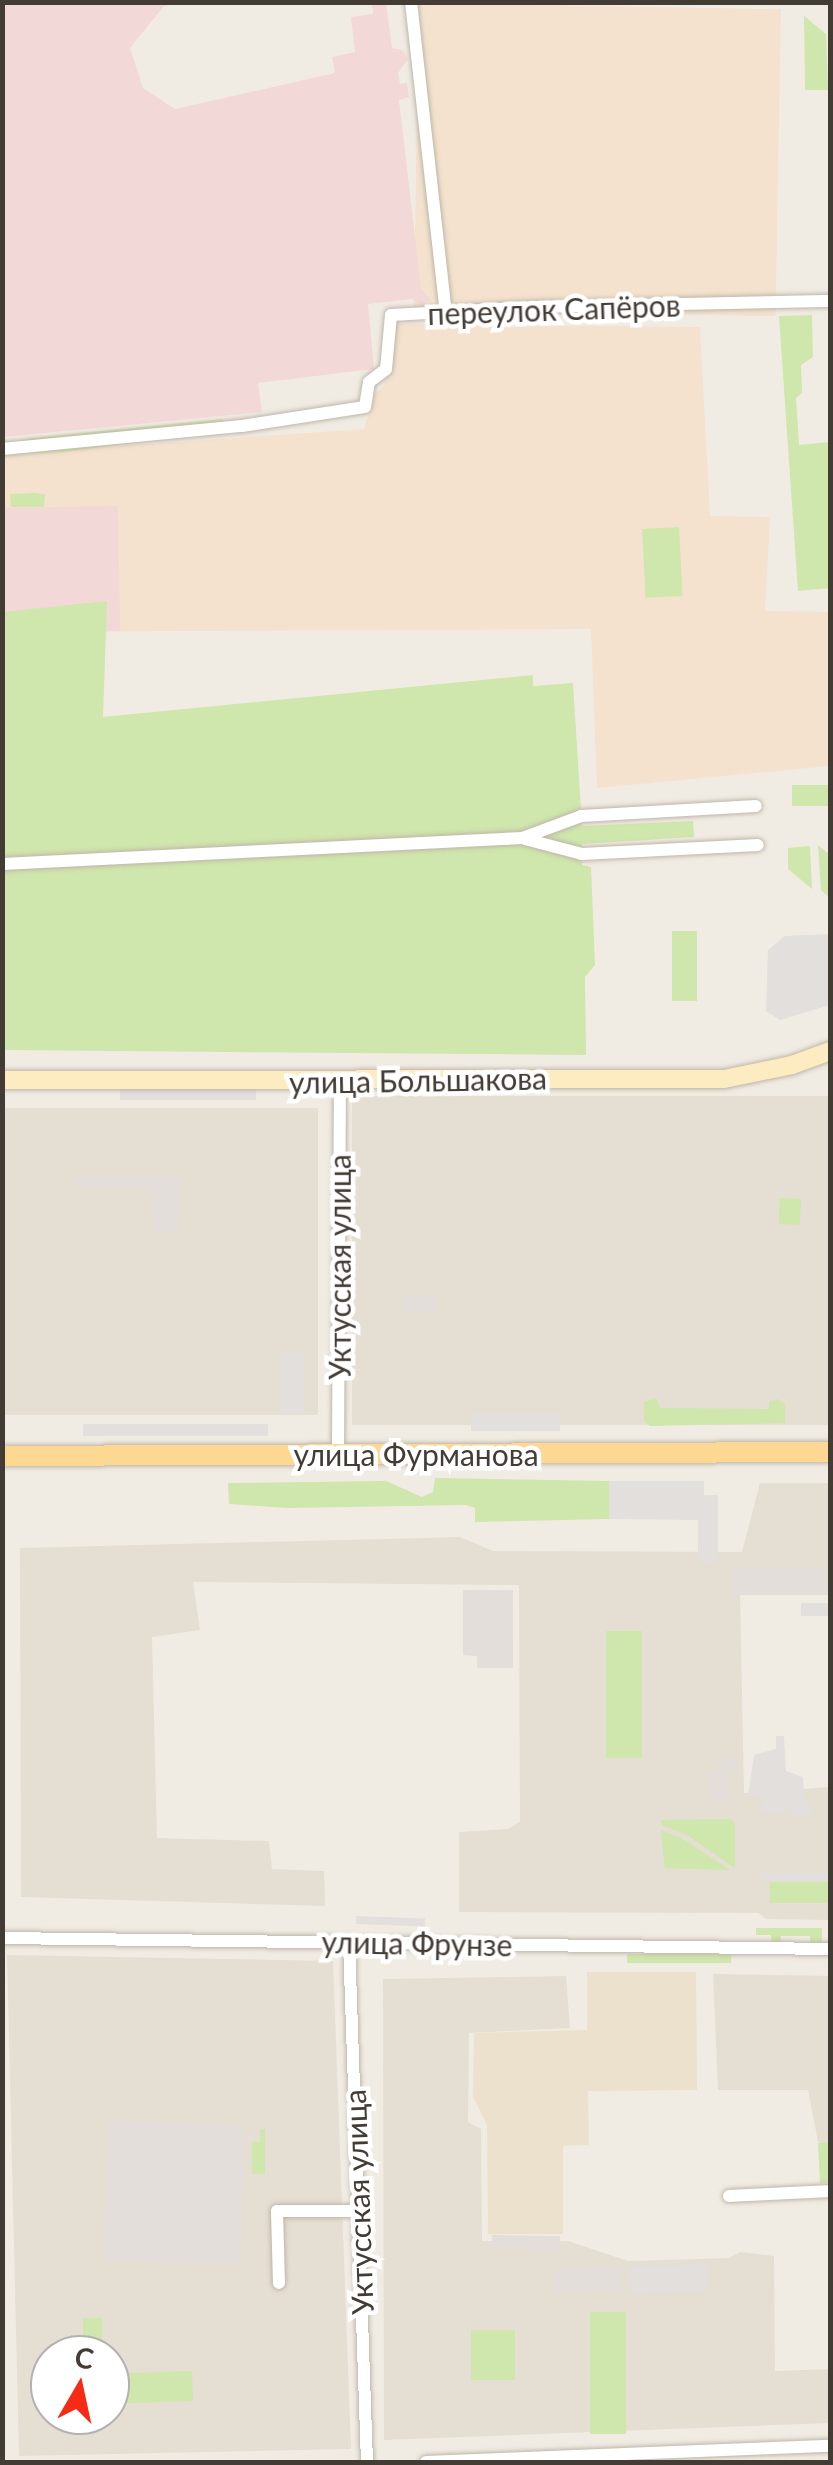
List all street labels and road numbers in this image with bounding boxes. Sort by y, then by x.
street label: переулок Сапёров [427,287,681,331]
street label: улица Большакова [289,1060,547,1100]
street label: Уктусская улица [321,1154,357,1380]
street label: улица Фурманова [293,1436,539,1472]
street label: улица Фрунзе [321,1923,513,1963]
street label: Уктусская улица [336,2089,380,2315]

